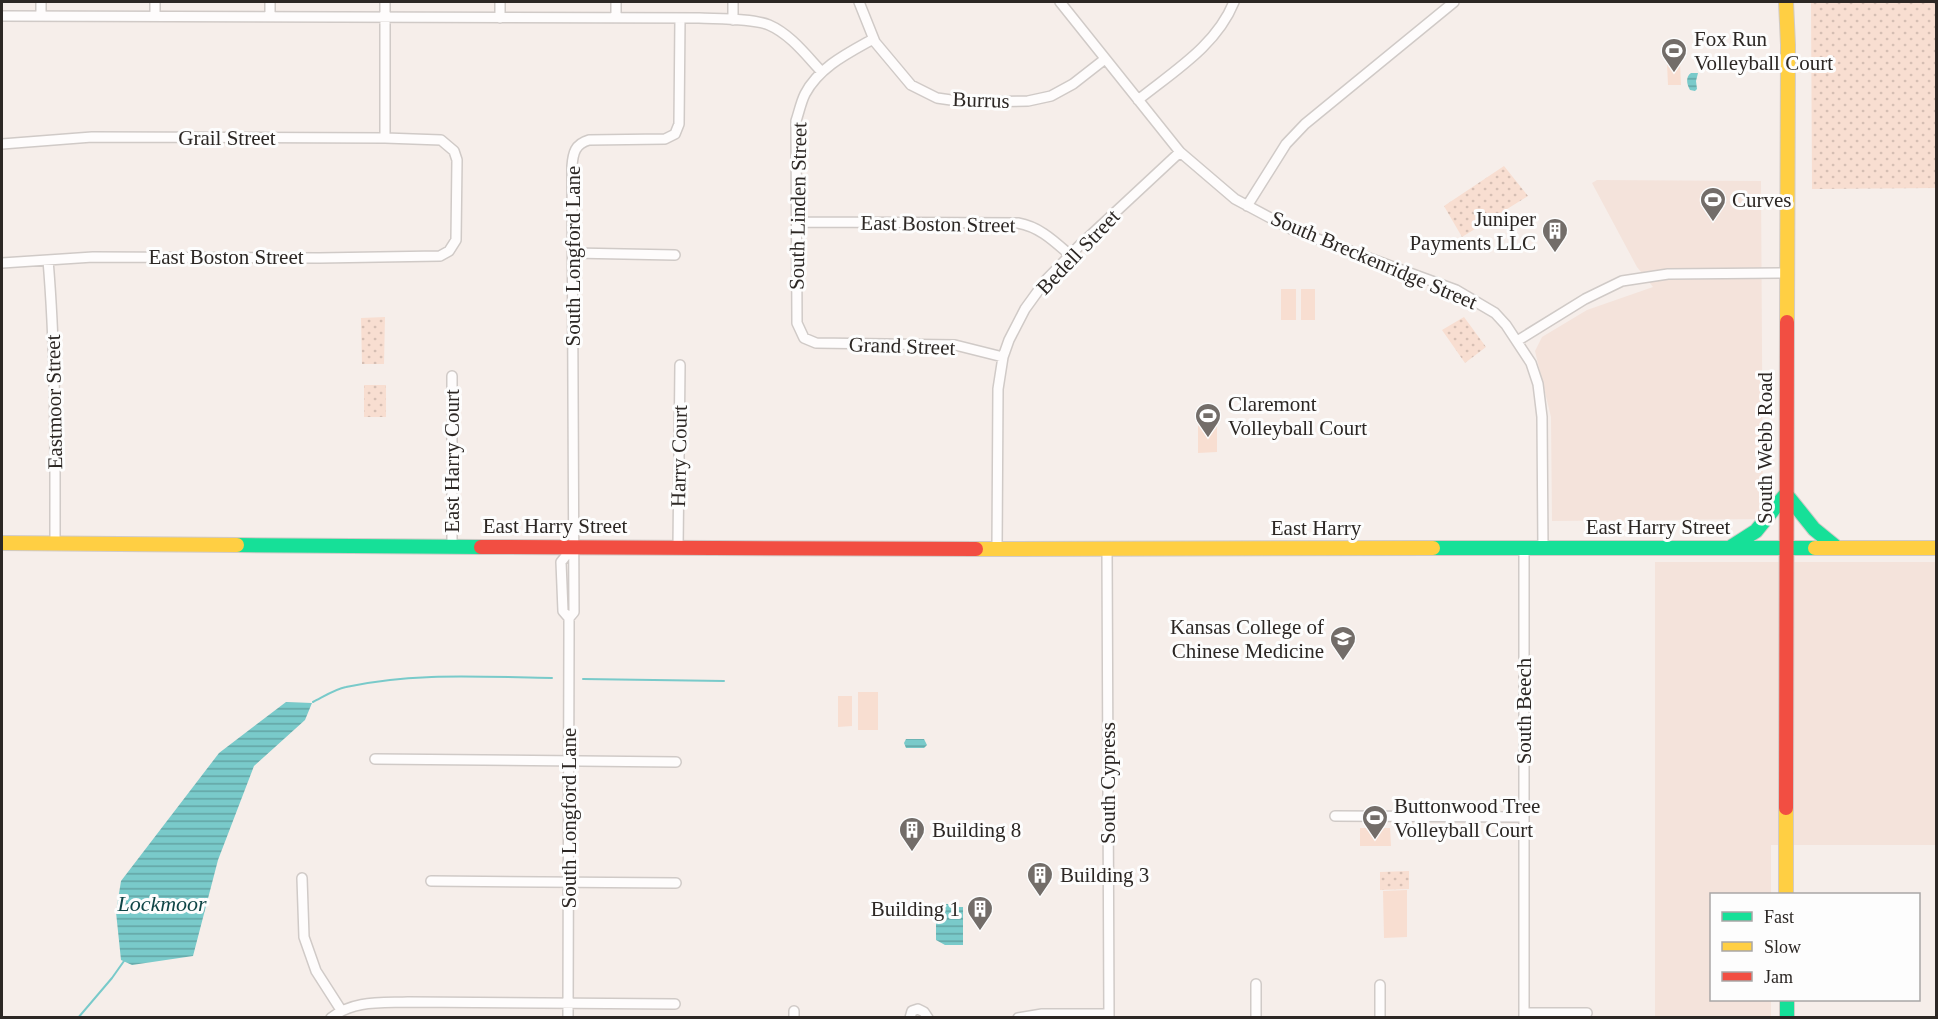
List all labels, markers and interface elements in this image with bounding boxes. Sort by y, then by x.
place label: Fox Run Volleyball Court [1694,27,1833,75]
sports icon: Fox Run Volleyball Court [1659,36,1689,74]
street label: Burrus [952,87,1010,113]
street label: South Linden Street [785,122,811,290]
street label: Grail Street [178,126,276,150]
street label: South Longford Lane [561,166,585,346]
sports icon: Curves [1698,185,1728,223]
place label: Curves [1732,188,1792,212]
street label: Bedell Street [1031,204,1125,300]
street label: South Breckenridge Street [1267,206,1481,314]
place label: Juniper Payments LLC [1409,207,1536,255]
street label: East Boston Street [860,211,1016,237]
building icon: Juniper Payments LLC [1540,216,1570,254]
street label: East Boston Street [148,245,304,269]
street label: Grand Street [848,332,956,360]
street label: Eastmoor Street [41,334,67,470]
street label: South Webb Road [1753,372,1777,524]
street label: East Harry Court [440,389,464,533]
place label: Claremont Volleyball Court [1228,392,1367,440]
sports icon: Claremont Volleyball Court [1193,401,1223,439]
street label: Harry Court [666,405,692,507]
street label: East Harry Street [483,514,627,538]
street label: East Harry Street [1586,515,1730,539]
street label: East Harry [1271,516,1362,540]
place label: Kansas College of Chinese Medicine [1170,615,1324,663]
school or university icon: Kansas College of Chinese Medicine [1328,624,1358,662]
street label: South Beech [1512,657,1536,764]
street label: South Cypress [1096,722,1120,844]
street label: South Longford Lane [557,728,581,908]
place label: Buttonwood Tree Volleyball Court [1394,794,1540,842]
sports icon: Buttonwood Tree Volleyball Court [1360,803,1390,841]
building icon: Building 8 [897,815,927,853]
place label: Building 8 [932,818,1021,842]
building icon: Building 3 [1025,860,1055,898]
place label: Building 3 [1060,863,1149,887]
water label: Lockmoor [116,891,207,916]
legend [1710,893,1920,1001]
building icon: Building 1 [965,894,995,932]
place label: Building 1 [871,897,960,921]
text: Fast [1764,907,1794,927]
text: Slow [1764,937,1801,957]
text: Jam [1764,967,1793,987]

